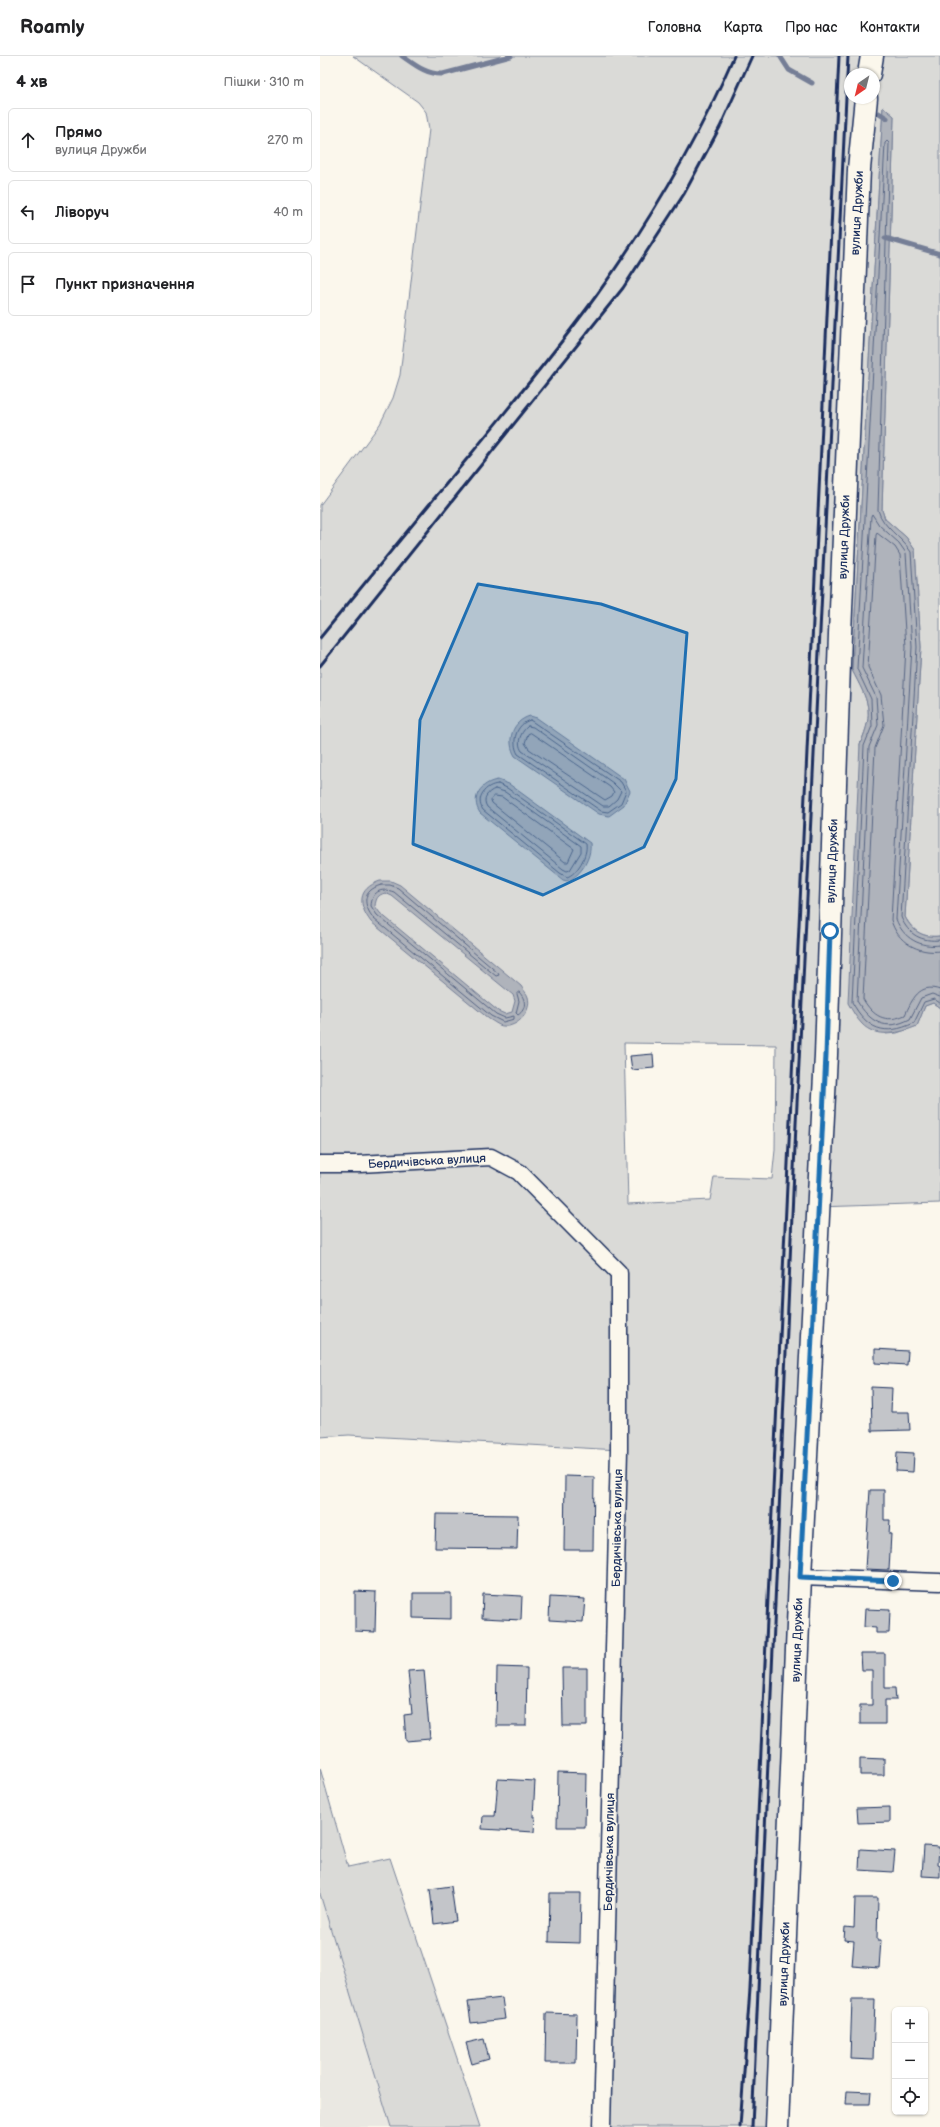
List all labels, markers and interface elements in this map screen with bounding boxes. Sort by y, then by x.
text: Roamly [20,16,84,39]
text: Головна [648,19,701,36]
text: Карта [723,19,763,36]
text: Про нас [785,19,837,36]
text: Контакти [859,19,920,36]
north arrow [844,68,880,104]
text: 4 хв [16,72,48,92]
text: Пішки · 310 m [223,74,304,90]
text: Прямо [55,123,102,142]
icon: ahead [17,129,39,151]
text: 270 m [267,132,303,148]
text: вулиця Дружби [55,142,147,158]
street label: вулиця Дружби [848,170,867,256]
icon: left [17,201,39,223]
text: Ліворуч [55,203,109,222]
text: 40 m [273,204,303,220]
icon: arrive [17,273,39,295]
text: Пункт призначення [55,275,195,294]
street label: вулиця Дружби [836,494,853,580]
street label: вулиця Дружби [824,818,841,904]
route start [821,922,839,940]
street label: Бердичівська вулиця [368,1151,487,1172]
street label: Бердичівська вулиця [609,1468,626,1587]
route end [884,1572,902,1590]
street label: вулиця Дружби [789,1597,806,1683]
street label: Бердичівська вулиця [601,1792,618,1911]
street label: вулиця Дружби [776,1921,793,2007]
map controls [892,2007,928,2115]
button: + [892,2007,928,2043]
button: − [892,2043,928,2079]
button: locate [892,2079,928,2115]

